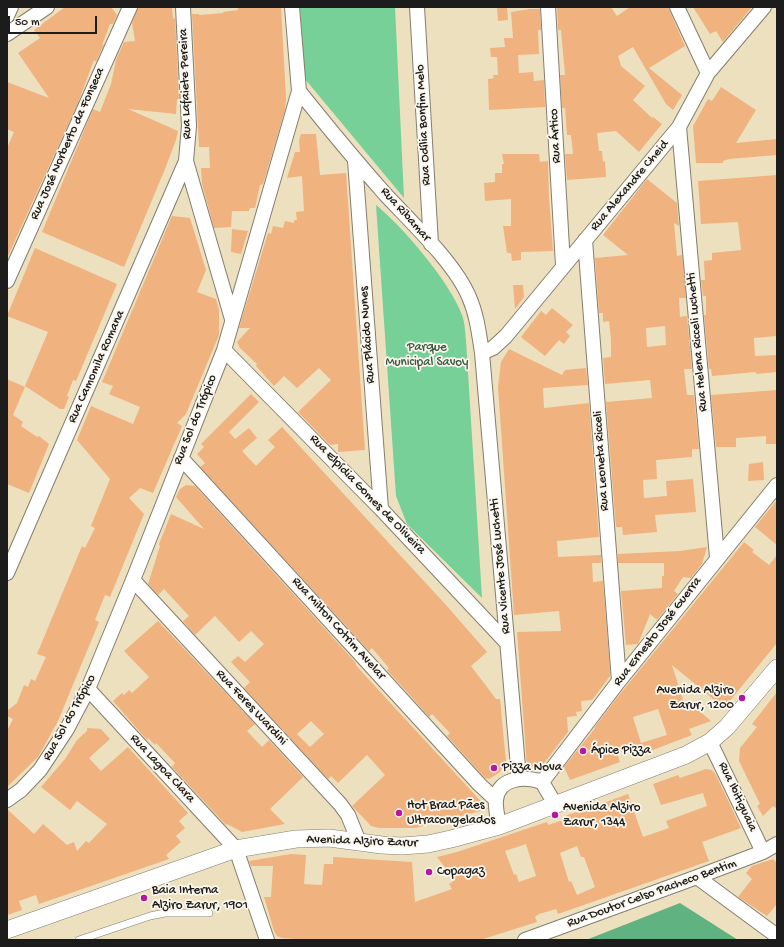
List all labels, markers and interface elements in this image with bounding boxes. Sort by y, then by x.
scale bar [10,8,99,34]
text: 50 m [15,16,40,30]
street label: Rua Lafaiete Pereira [176,28,196,140]
street label: Rua Odília Bonfim Melo [413,64,435,186]
street label: Rua José Norberto da Fonseca [27,65,109,223]
street label: Rua Ártico [547,108,565,164]
street label: Rua Alexandre Cheid [587,137,673,235]
street label: Rua Ribamar [376,185,434,245]
street label: Rua Helena Ricceli Luchetti [684,272,712,412]
street label: Rua Plácido Nunes [357,286,379,384]
street label: Rua Camomila Romana [65,308,129,426]
park label: Parque Municipal Savoy [385,340,469,371]
street label: Rua Sol do Trópico [171,373,221,467]
street label: Rua Leoneta Ricceli [591,410,613,512]
street label: Rua Elpídia Gomes de Oliveira [306,432,428,558]
street label: Rua Vicente José Luchetti [487,497,515,635]
street label: Rua Milton Cotrim Avelar [288,574,388,684]
street label: Rua Ernesto José Guerra [610,574,706,690]
street label: Rua Feres Wardini [212,667,290,749]
street label: Rua Sol do Trópico [40,672,100,764]
place label: Avenida Alziro Zarur, 1200 [657,683,734,714]
marker: Avenida Alziro Zarur, 1200 [737,693,747,703]
street label: Rua Lagoa Clara [126,731,198,807]
place label: Ápice Pizza [591,743,651,759]
marker: Ápice Pizza [578,746,588,756]
place label: Pizza Nova [502,760,562,776]
street label: Rua Ibitiguaia [714,760,760,834]
marker: Pizza Nova [489,763,499,773]
place label: Hot Brad Pães Ultracongelados [407,798,495,829]
place label: Avenida Alziro Zarur, 1344 [563,800,640,831]
marker: Hot Brad Pães Ultracongelados [394,808,404,818]
marker: Avenida Alziro Zarur, 1344 [550,810,560,820]
street label: Avenida Alziro Zarur [306,832,418,852]
street label: Rua Doutor Celso Pacheco Bentim [565,856,739,932]
place label: Copagaz [437,864,485,880]
marker: Copagaz [424,867,434,877]
place label: Baia Interna Alziro Zarur, 1901 [152,883,248,914]
marker: Baia Interna Alziro Zarur, 1901 [139,893,149,903]

